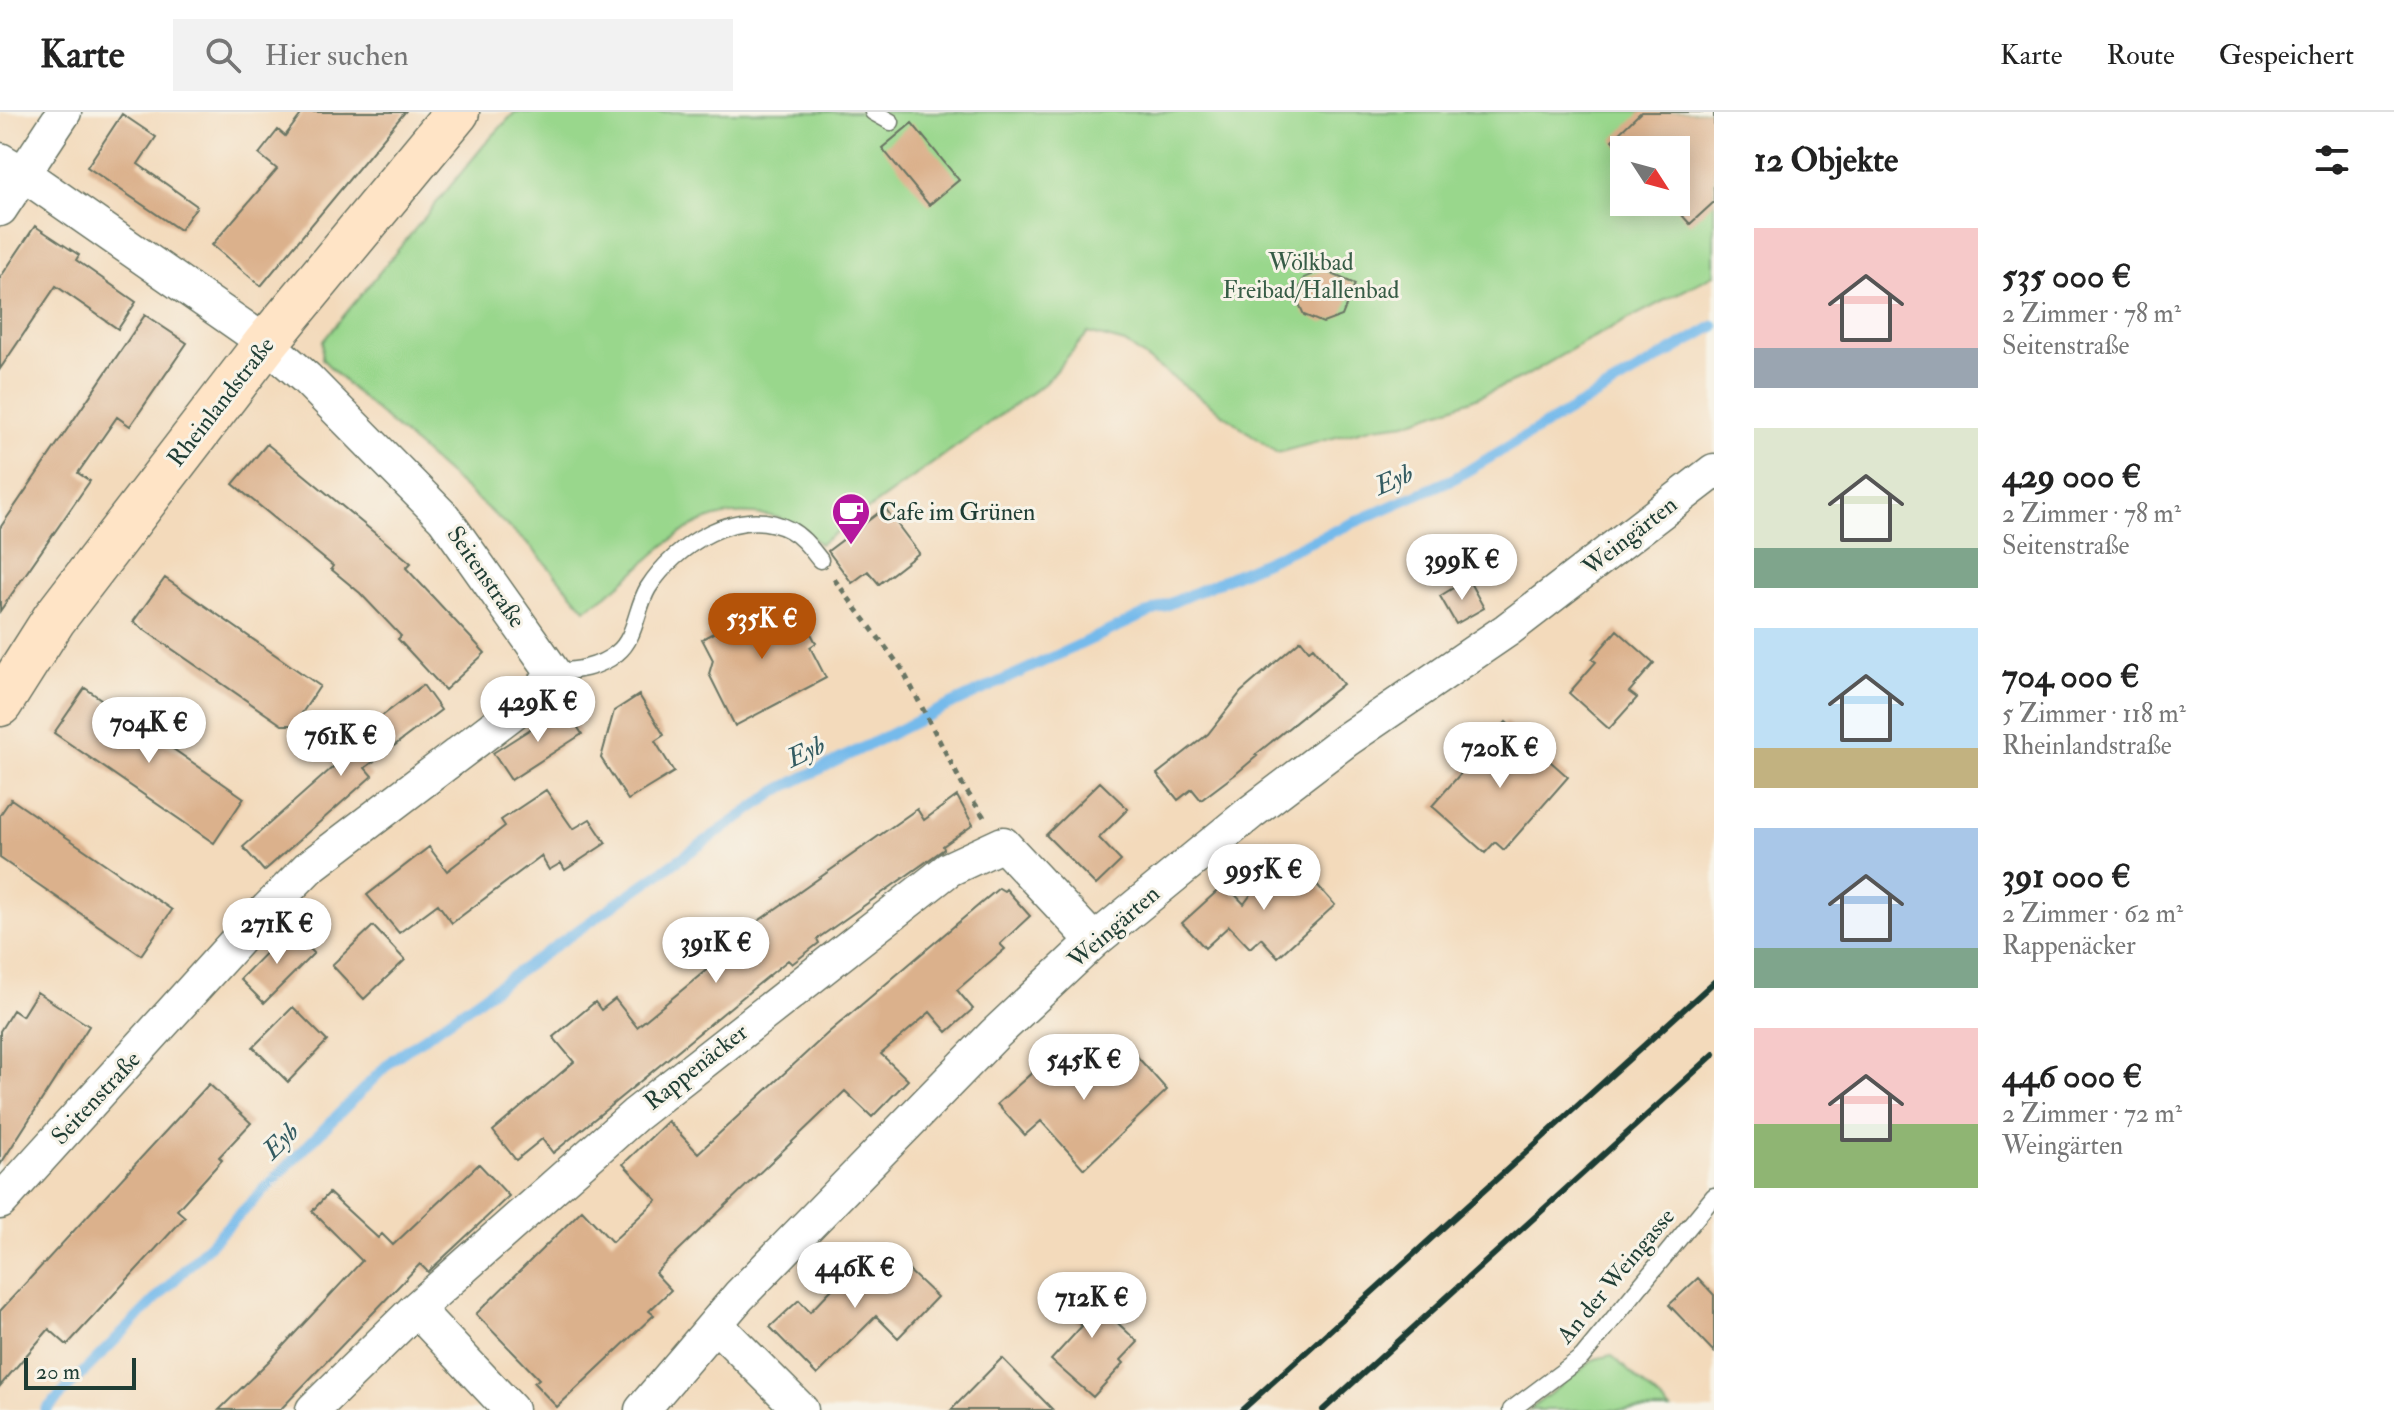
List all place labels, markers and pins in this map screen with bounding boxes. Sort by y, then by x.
cafe icon: Cafe im Grünen [830,491,872,546]
place label: Cafe im Grünen [879,497,1035,528]
pin: 399K € [1397,534,1527,602]
pin: 535K € [697,593,827,661]
pin: 429K € [473,676,603,744]
pin: 704K € [84,697,214,765]
pin: 761K € [276,710,406,778]
pin: 720K € [1435,722,1565,790]
pin: 995K € [1199,844,1329,912]
pin: 271K € [212,898,342,966]
pin: 391K € [651,917,781,985]
pin: 545K € [1019,1034,1149,1102]
pin: 446K € [790,1242,920,1310]
pin: 712K € [1027,1272,1157,1340]

